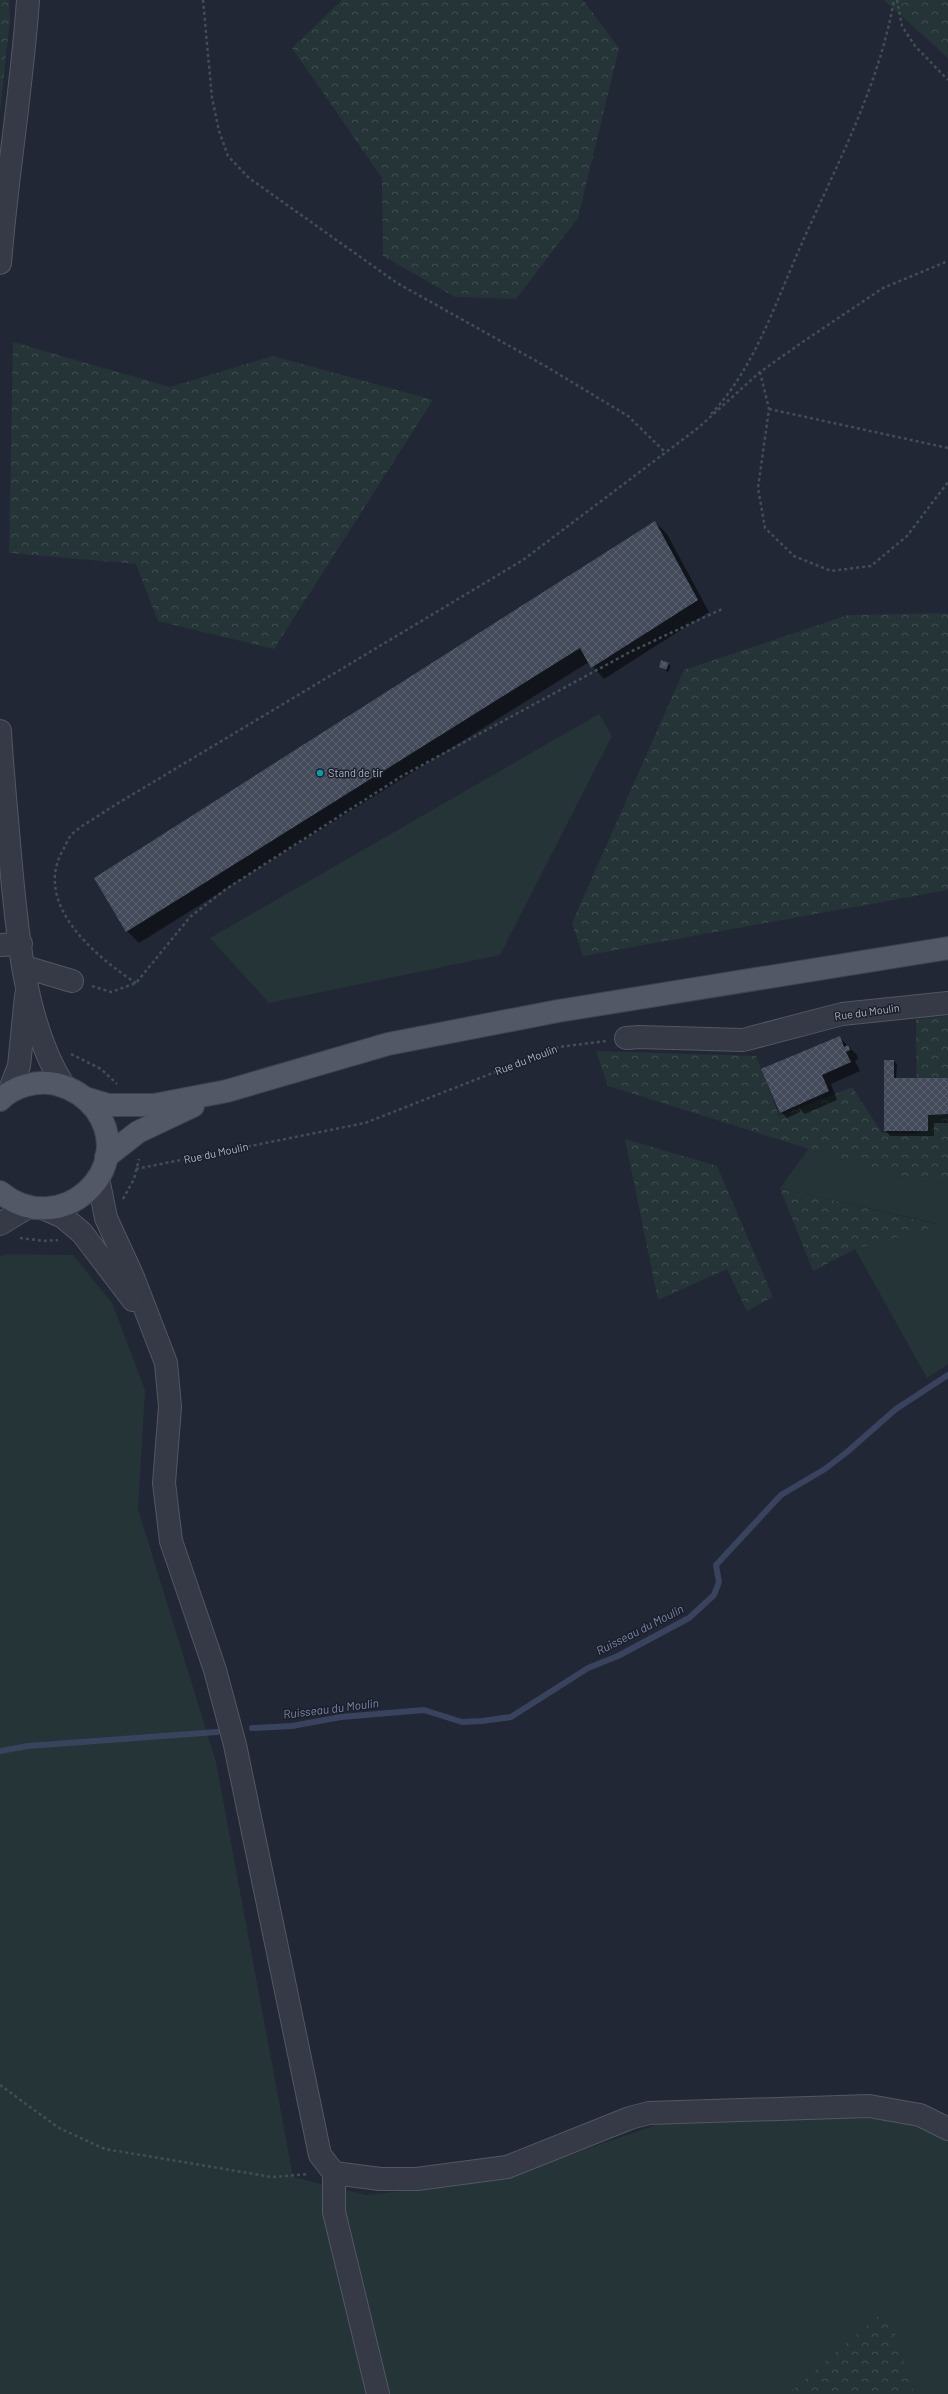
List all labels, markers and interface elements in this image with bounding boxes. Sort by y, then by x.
place label: Stand de tir [328,766,383,779]
marker: Stand de tir [315,768,325,778]
street label: Rue du Moulin [833,1000,900,1023]
street label: Rue du Moulin [493,1042,559,1077]
street label: Rue du Moulin [182,1139,250,1166]
water label: Ruisseau du Moulin [593,1601,686,1657]
water label: Ruisseau du Moulin [282,1695,380,1721]

